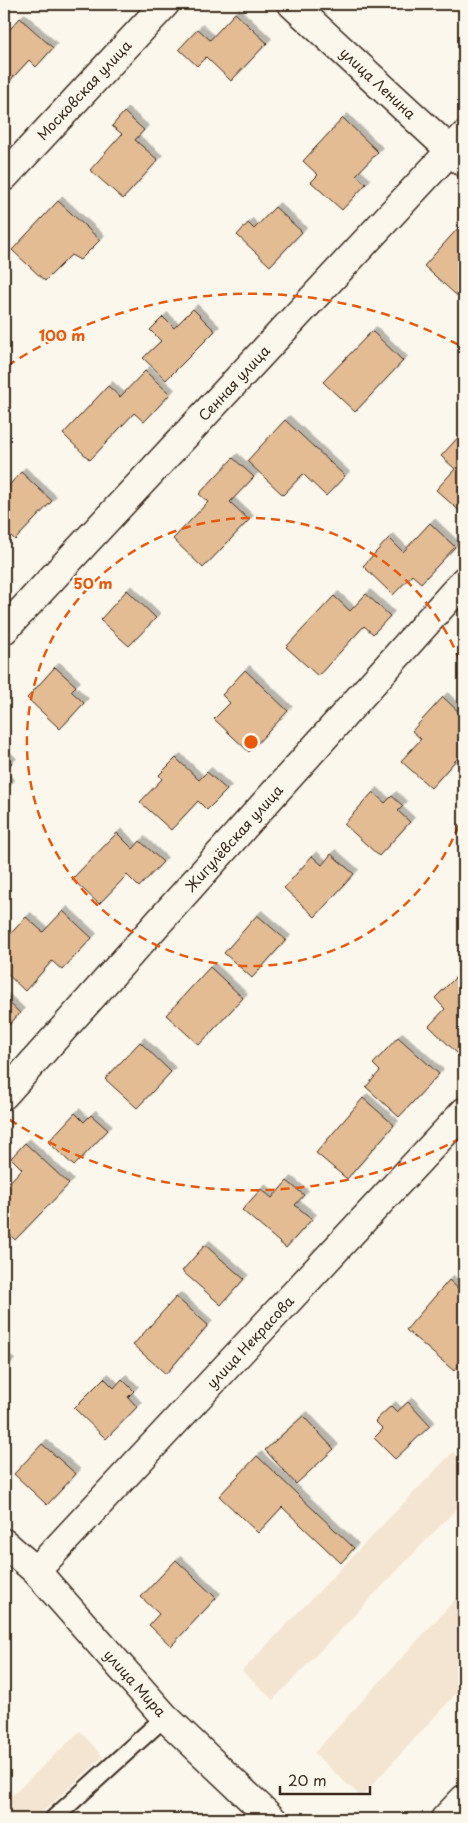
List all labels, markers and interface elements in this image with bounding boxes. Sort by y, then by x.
street label: Московская улица [32,35,136,145]
street label: улица Ленина [335,42,421,124]
text: 100 m [39,323,85,346]
street label: Сенная улица [193,340,275,425]
text: 50 m [74,571,112,594]
centre of rings [242,733,260,751]
street label: Жигулёвская улица [180,780,288,897]
street label: улица Некрасова [202,1291,299,1393]
street label: улица Мира [99,1645,171,1721]
scale bar [280,1763,370,1795]
text: 20 m [288,1768,327,1791]

